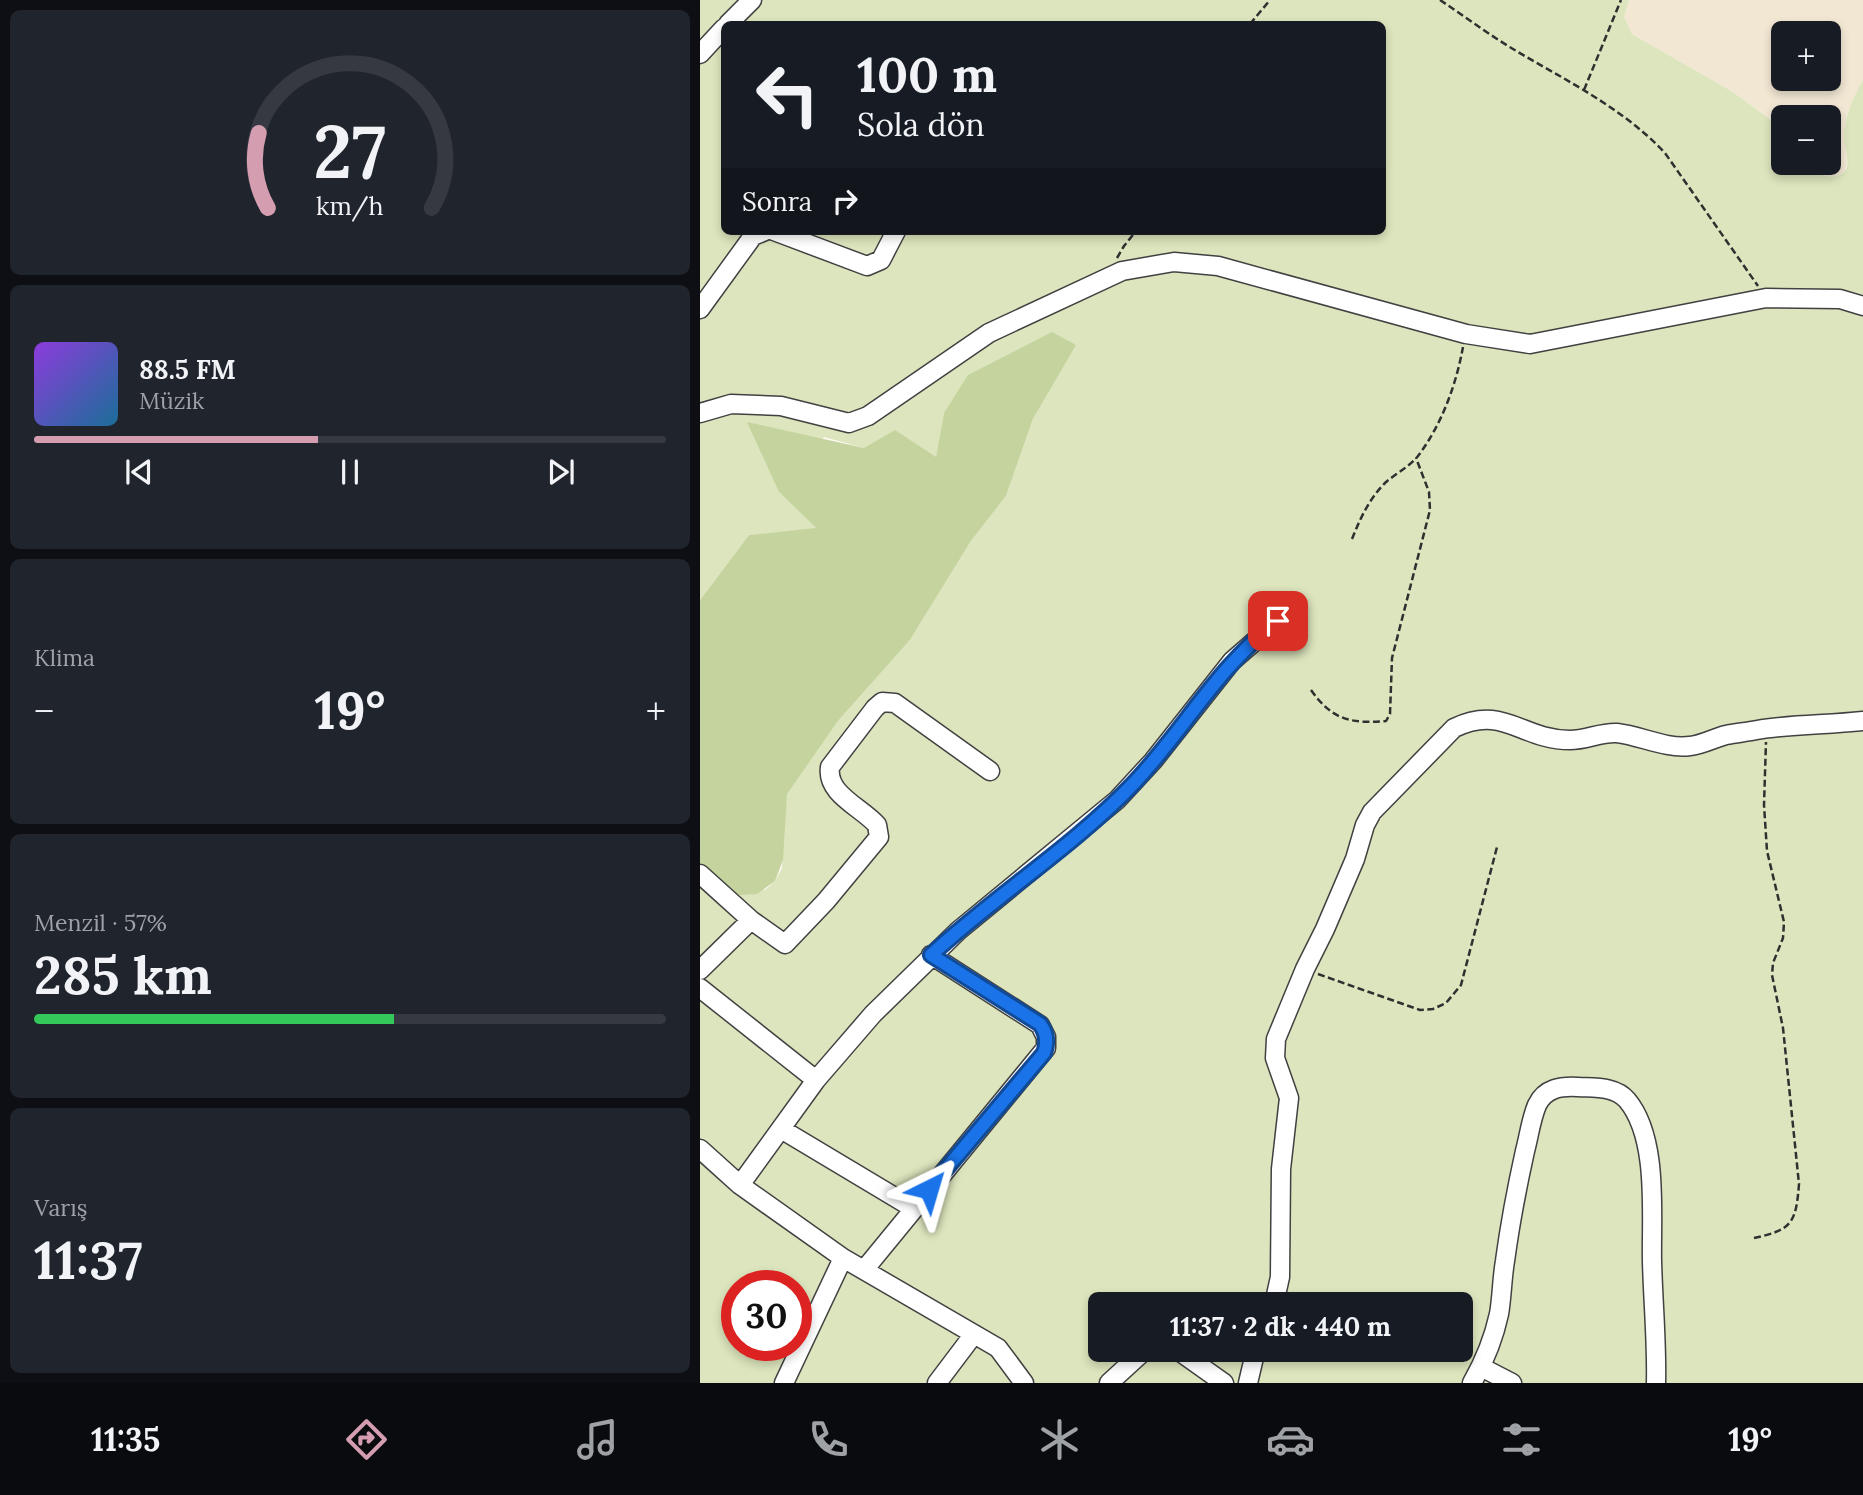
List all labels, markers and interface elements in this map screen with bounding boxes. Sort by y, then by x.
map controls [1771,21,1841,175]
button: + [1771,21,1841,91]
text: 100 m [857,43,997,105]
icon: left [742,49,833,140]
text: Sola dön [857,104,985,145]
button: − [1771,105,1841,175]
text: 27 [314,106,386,199]
icon: right [826,182,864,220]
text: Sonra [742,185,812,218]
text: km/h [316,190,384,222]
text: 88.5 FM [139,353,236,386]
text: Müzik [139,386,204,415]
icon: previous [120,453,158,491]
icon: pause [331,453,369,491]
icon: next [542,453,580,491]
pin [1248,591,1308,651]
icon: arrive [1259,602,1297,640]
text: Klima [34,643,95,672]
text: 19° [315,677,385,743]
text: − [34,687,54,735]
text: + [646,687,666,735]
text: Menzil · 57% [34,908,167,937]
text: 285 km [34,942,212,1008]
position arrow [892,1152,966,1226]
text: Varış [34,1193,87,1222]
text: 11:37 [34,1227,143,1293]
speed limit sign: 30 [721,1270,812,1361]
text: 11:37 · 2 dk · 440 m [1170,1310,1391,1343]
icon: directions [342,1415,391,1464]
icon: music [573,1415,622,1464]
icon: phone [804,1415,853,1464]
icon: climate [1035,1415,1084,1464]
icon: car [1266,1415,1315,1464]
icon: filters [1497,1415,1546,1464]
text: 11:35 [91,1419,160,1460]
text: 19° [1728,1419,1772,1460]

